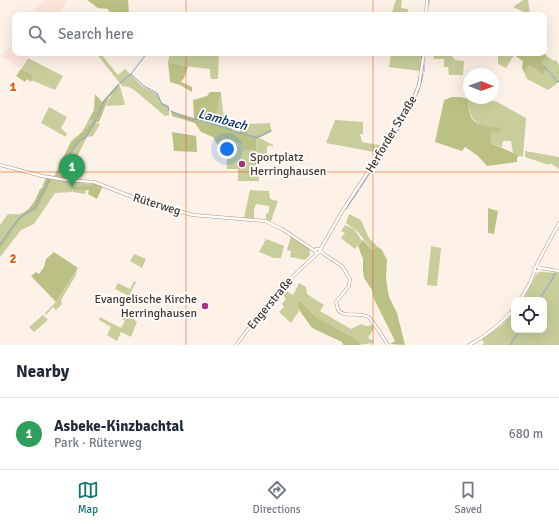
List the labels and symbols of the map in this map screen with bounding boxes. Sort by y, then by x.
north arrow [463,68,499,104]
text: 1 [9,79,17,95]
street label: Herforder Straße [362,93,420,176]
water label: Lambach [196,106,250,134]
your location [217,139,237,159]
place label: Sportplatz Herringhausen [250,150,326,179]
pin: 1 [59,154,85,187]
marker: Sportplatz Herringhausen [237,159,247,169]
street label: Rüterweg [131,190,183,219]
text: 2 [9,251,17,267]
street label: Engerstraße [244,274,297,332]
place label: Evangelische Kirche Herringhausen [94,292,197,321]
marker: Evangelische Kirche Herringhausen [200,301,210,311]

